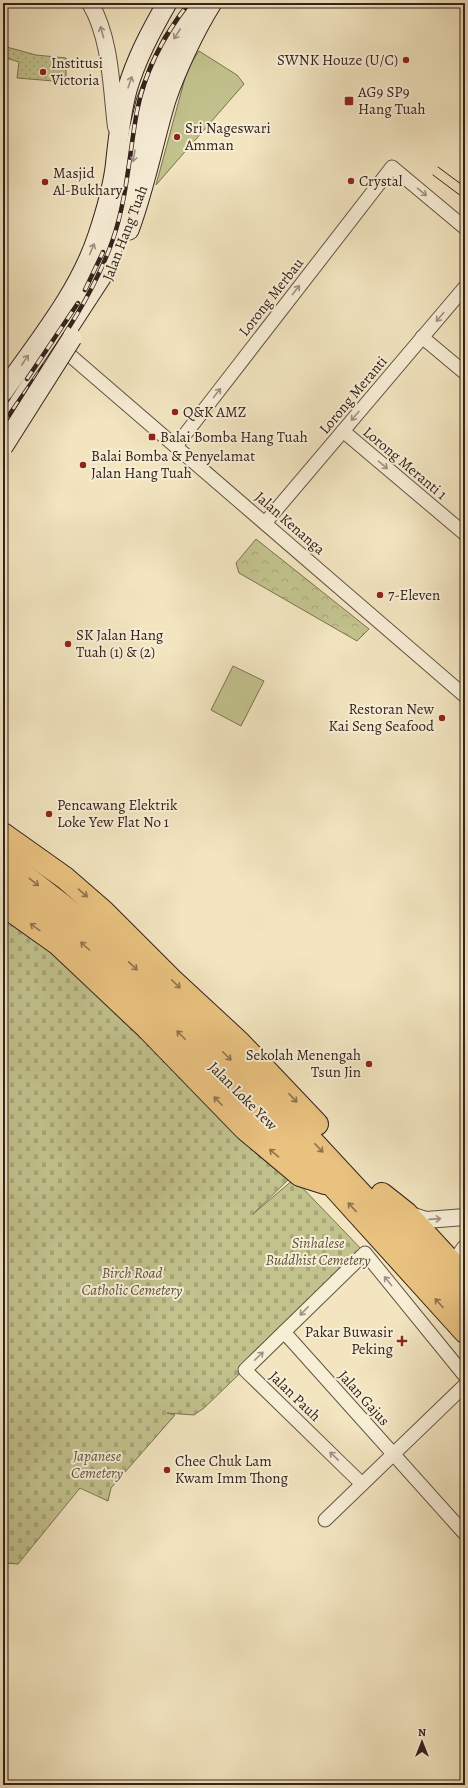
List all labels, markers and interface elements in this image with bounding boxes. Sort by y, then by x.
one-way arrow [98,26,106,39]
one-way arrow [173,28,181,39]
place label: SWNK Houze (U/C) [277,50,398,70]
place label: Institusi Victoria [50,53,103,90]
marker: SWNK Houze (U/C) [401,55,411,65]
marker: Institusi Victoria [38,67,48,77]
one-way arrow [126,77,134,89]
place label: AG9 SP9 Hang Tuah [357,82,426,119]
marker: AG9 SP9 Hang Tuah [343,95,355,107]
place label: Sri Nageswari Amman [184,118,271,155]
marker: Sri Nageswari Amman [172,132,182,142]
one-way arrow [130,149,138,162]
place label: Masjid Al-Bukhary [52,163,123,200]
place label: Crystal [359,171,403,191]
marker: Crystal [346,176,356,186]
marker: Masjid Al-Bukhary [40,177,50,187]
street label: Jalan Hang Tuah [98,182,152,284]
one-way arrow [417,187,427,196]
one-way arrow [89,244,96,256]
street label: Lorong Merbau [234,253,308,340]
one-way arrow [292,284,300,295]
one-way arrow [435,312,444,322]
street label: Lorong Meranti [314,352,392,438]
one-way arrow [21,355,29,366]
one-way arrow [212,387,221,398]
place label: Q&K AMZ [183,402,246,422]
marker: Q&K AMZ [170,407,180,417]
one-way arrow [351,411,360,421]
street label: Lorong Meranti 1 [359,422,451,504]
place label: Balai Bomba Hang Tuah [160,427,308,447]
marker: Balai Bomba Hang Tuah [147,432,157,442]
place label: Balai Bomba & Penyelamat Jalan Hang Tuah [91,446,255,483]
marker: Balai Bomba & Penyelamat Jalan Hang Tuah [78,460,88,470]
one-way arrow [378,461,389,470]
street label: Jalan Kenanga [251,487,329,559]
place label: 7-Eleven [388,585,440,605]
marker: 7-Eleven [375,590,385,600]
place label: SK Jalan Hang Tuah (1) & (2) [76,625,164,662]
marker: SK Jalan Hang Tuah (1) & (2) [63,639,73,649]
place label: Restoran New Kai Seng Seafood [328,699,435,736]
marker: Restoran New Kai Seng Seafood [437,713,447,723]
place label: Pencawang Elektrik Loke Yew Flat No 1 [57,795,178,832]
marker: Pencawang Elektrik Loke Yew Flat No 1 [44,809,54,819]
one-way arrow [29,878,40,886]
one-way arrow [78,889,88,898]
one-way arrow [29,923,40,932]
one-way arrow [80,942,90,951]
one-way arrow [128,961,138,971]
one-way arrow [171,979,181,989]
one-way arrow [176,1030,186,1039]
place label: Sekolah Menengah Tsun Jin [246,1045,361,1082]
one-way arrow [222,1051,232,1061]
street label: Jalan Loke Yew [204,1057,282,1135]
marker: Sekolah Menengah Tsun Jin [364,1059,374,1069]
one-way arrow [288,1093,297,1103]
one-way arrow [213,1096,223,1106]
one-way arrow [314,1143,324,1153]
one-way arrow [269,1149,280,1158]
one-way arrow [347,1202,356,1212]
one-way arrow [428,1216,441,1223]
park label: Sinhalese Buddhist Cemetery [265,1233,371,1270]
park label: Birch Road Catholic Cemetery [82,1263,183,1300]
one-way arrow [383,1275,392,1286]
one-way arrow [435,1299,444,1309]
one-way arrow [299,1306,309,1316]
place label: Pakar Buwasir Peking [305,1322,393,1359]
marker: Pakar Buwasir Peking [396,1335,408,1347]
one-way arrow [254,1351,264,1361]
street label: Jalan Pauh [265,1366,325,1426]
street label: Jalan Gajus [334,1366,394,1430]
park label: Japanese Cemetery [71,1446,123,1483]
place label: Chee Chuk Lam Kwam Imm Thong [175,1451,288,1488]
one-way arrow [329,1452,339,1461]
marker: Chee Chuk Lam Kwam Imm Thong [162,1465,172,1475]
north arrow [402,1722,442,1762]
text: N [418,1725,426,1740]

